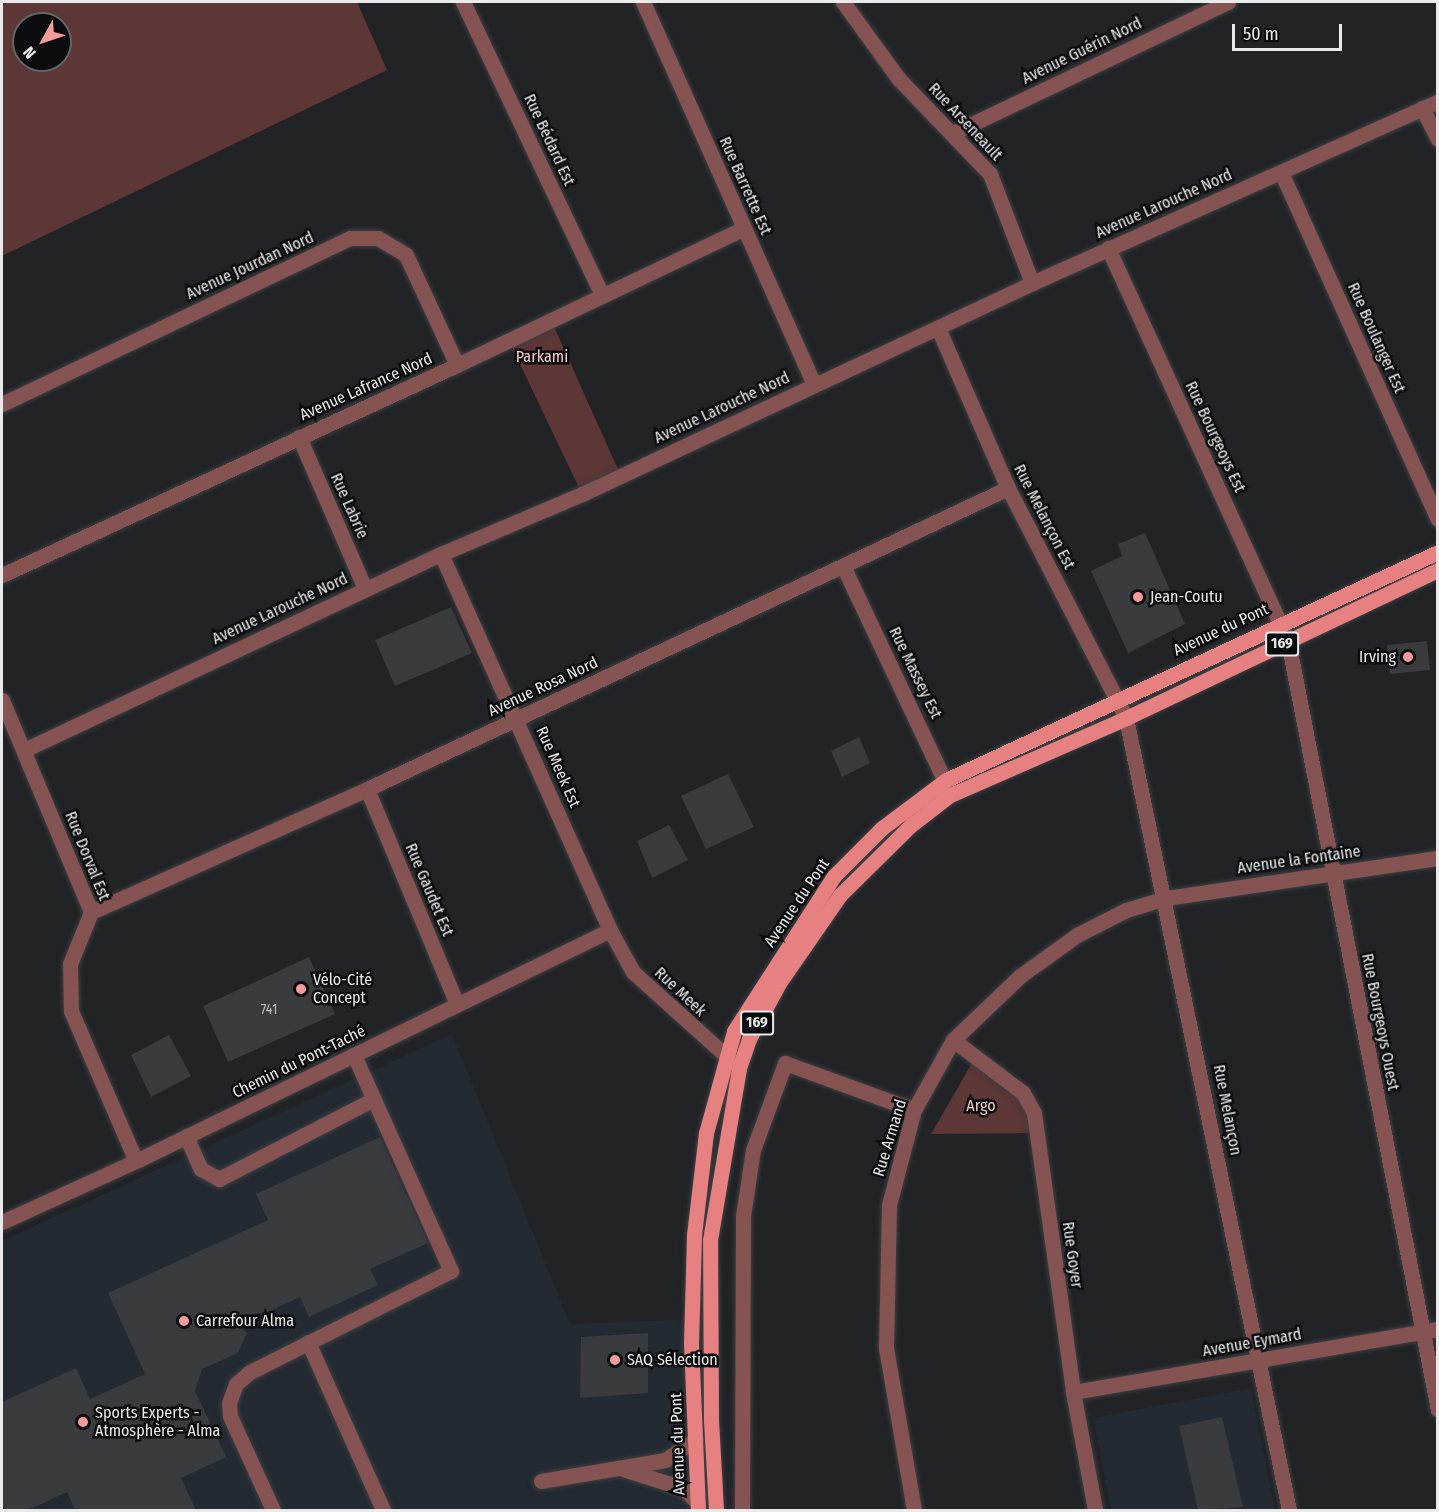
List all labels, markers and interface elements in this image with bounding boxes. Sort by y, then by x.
north arrow [12,12,72,72]
scale bar [1235,12,1344,50]
street label: Avenue Guérin Nord [1019,14,1145,88]
text: 50 m [1243,23,1279,45]
text: N [19,43,40,62]
street label: Rue Arseneault [924,79,1006,165]
street label: Rue Bédard Est [519,91,579,189]
street label: Rue Barrette Est [715,134,775,238]
street label: Avenue Larouche Nord [1093,165,1235,243]
street label: Avenue Jourdan Nord [183,228,317,304]
street label: Rue Boulanger Est [1343,280,1409,396]
park label: Parkami [516,347,568,367]
street label: Avenue Lafrance Nord [297,349,435,425]
street label: Avenue Larouche Nord [651,368,793,448]
street label: Rue Bourgeoys Est [1181,378,1249,496]
street label: Rue Melançon Est [1009,461,1079,573]
street label: Rue Labrie [326,470,372,542]
street label: Avenue Larouche Nord [209,569,351,649]
place label: Jean-Coutu [1150,587,1222,607]
marker: Jean-Coutu [1131,590,1145,604]
street label: Avenue du Pont [1170,600,1272,660]
street label: Rue Massey Est [885,624,945,722]
road number: 169 [1264,632,1300,656]
place label: Irving [1359,647,1396,667]
marker: Irving [1401,650,1415,664]
street label: Avenue Rosa Nord [485,653,601,721]
street label: Rue Meek Est [532,724,584,810]
street label: Rue Dorval Est [60,809,114,903]
street label: Rue Gaudet Est [401,841,457,939]
street label: Avenue la Fontaine [1236,842,1362,878]
street label: Avenue du Pont [760,855,834,951]
street label: Rue Bourgeoys Ouest [1357,952,1403,1092]
street label: Rue Meek [650,963,710,1021]
place label: Vélo-Cité Concept [313,970,372,1008]
marker: Vélo-Cité Concept [294,982,308,996]
house number: 741 [261,1002,277,1018]
road number: 169 [739,1011,775,1035]
street label: Chemin du Pont-Taché [229,1021,369,1103]
street label: Rue Melançon [1209,1063,1245,1157]
park label: Argo [966,1096,996,1116]
street label: Rue Armand [869,1097,911,1179]
street label: Rue Goyer [1058,1221,1086,1289]
place label: Carrefour Alma [196,1311,294,1331]
marker: Carrefour Alma [177,1314,191,1328]
street label: Avenue Eymard [1201,1325,1303,1361]
place label: SAQ Sélection [627,1350,718,1370]
marker: SAQ Sélection [608,1353,622,1367]
street label: Avenue du Pont [667,1392,689,1496]
place label: Sports Experts - Atmosphère - Alma [95,1403,220,1441]
marker: Sports Experts - Atmosphère - Alma [76,1415,90,1429]

